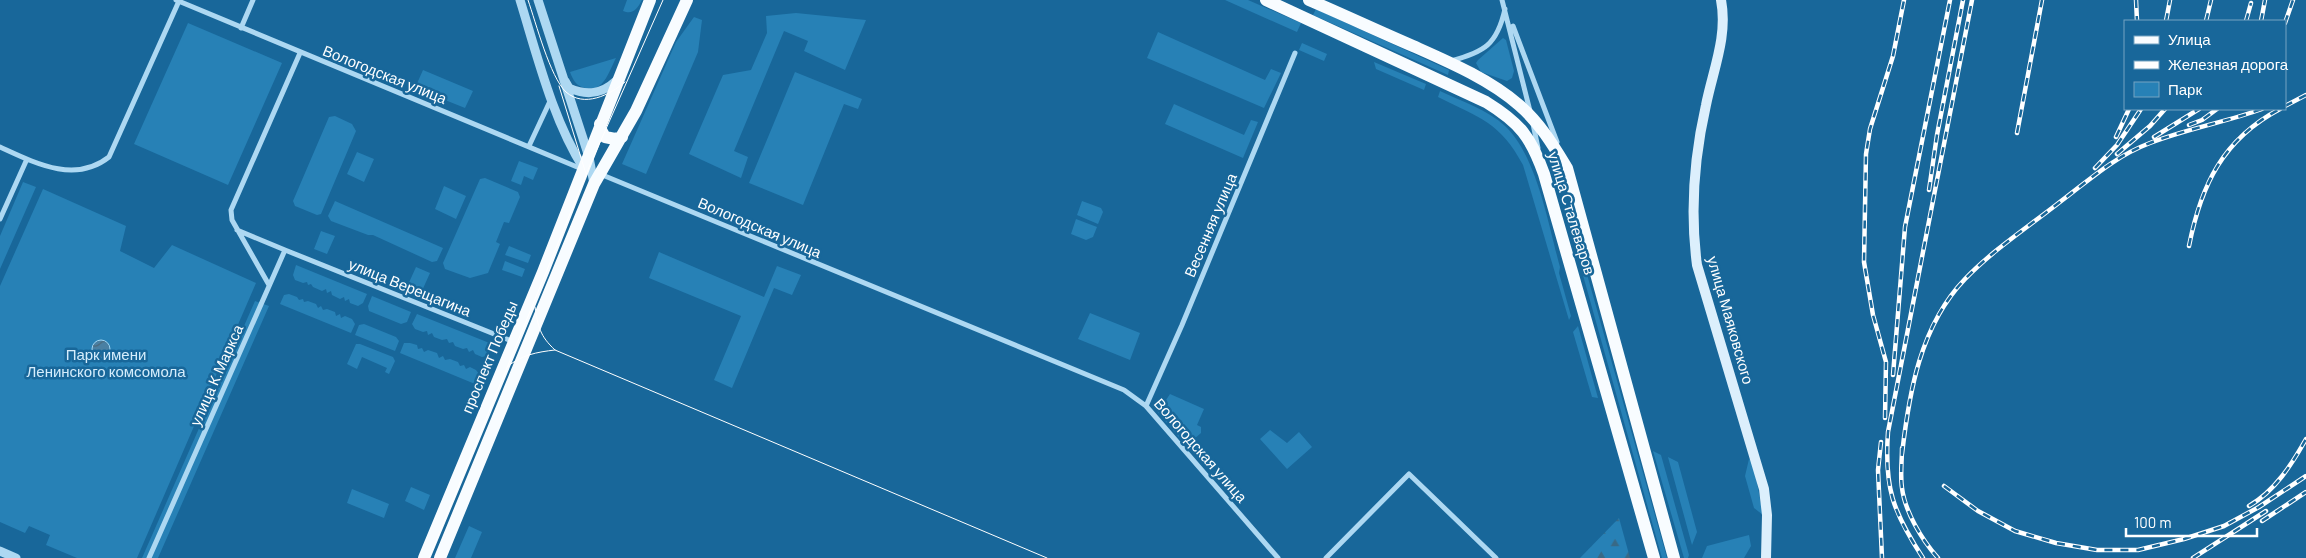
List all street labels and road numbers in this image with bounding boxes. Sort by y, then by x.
street label: Вологодская улица [320,41,450,107]
street label: улица Сталеваров [1545,149,1599,277]
street label: Весенняя улица [1180,170,1240,280]
street label: Вологодская улица [696,193,825,261]
street label: улица Верещагина [346,254,474,320]
street label: улица Маяковского [1704,254,1758,386]
street label: проспект Победы [457,298,521,416]
street label: улица К.Маркса [186,321,247,428]
street label: Вологодская улица [1151,394,1252,506]

